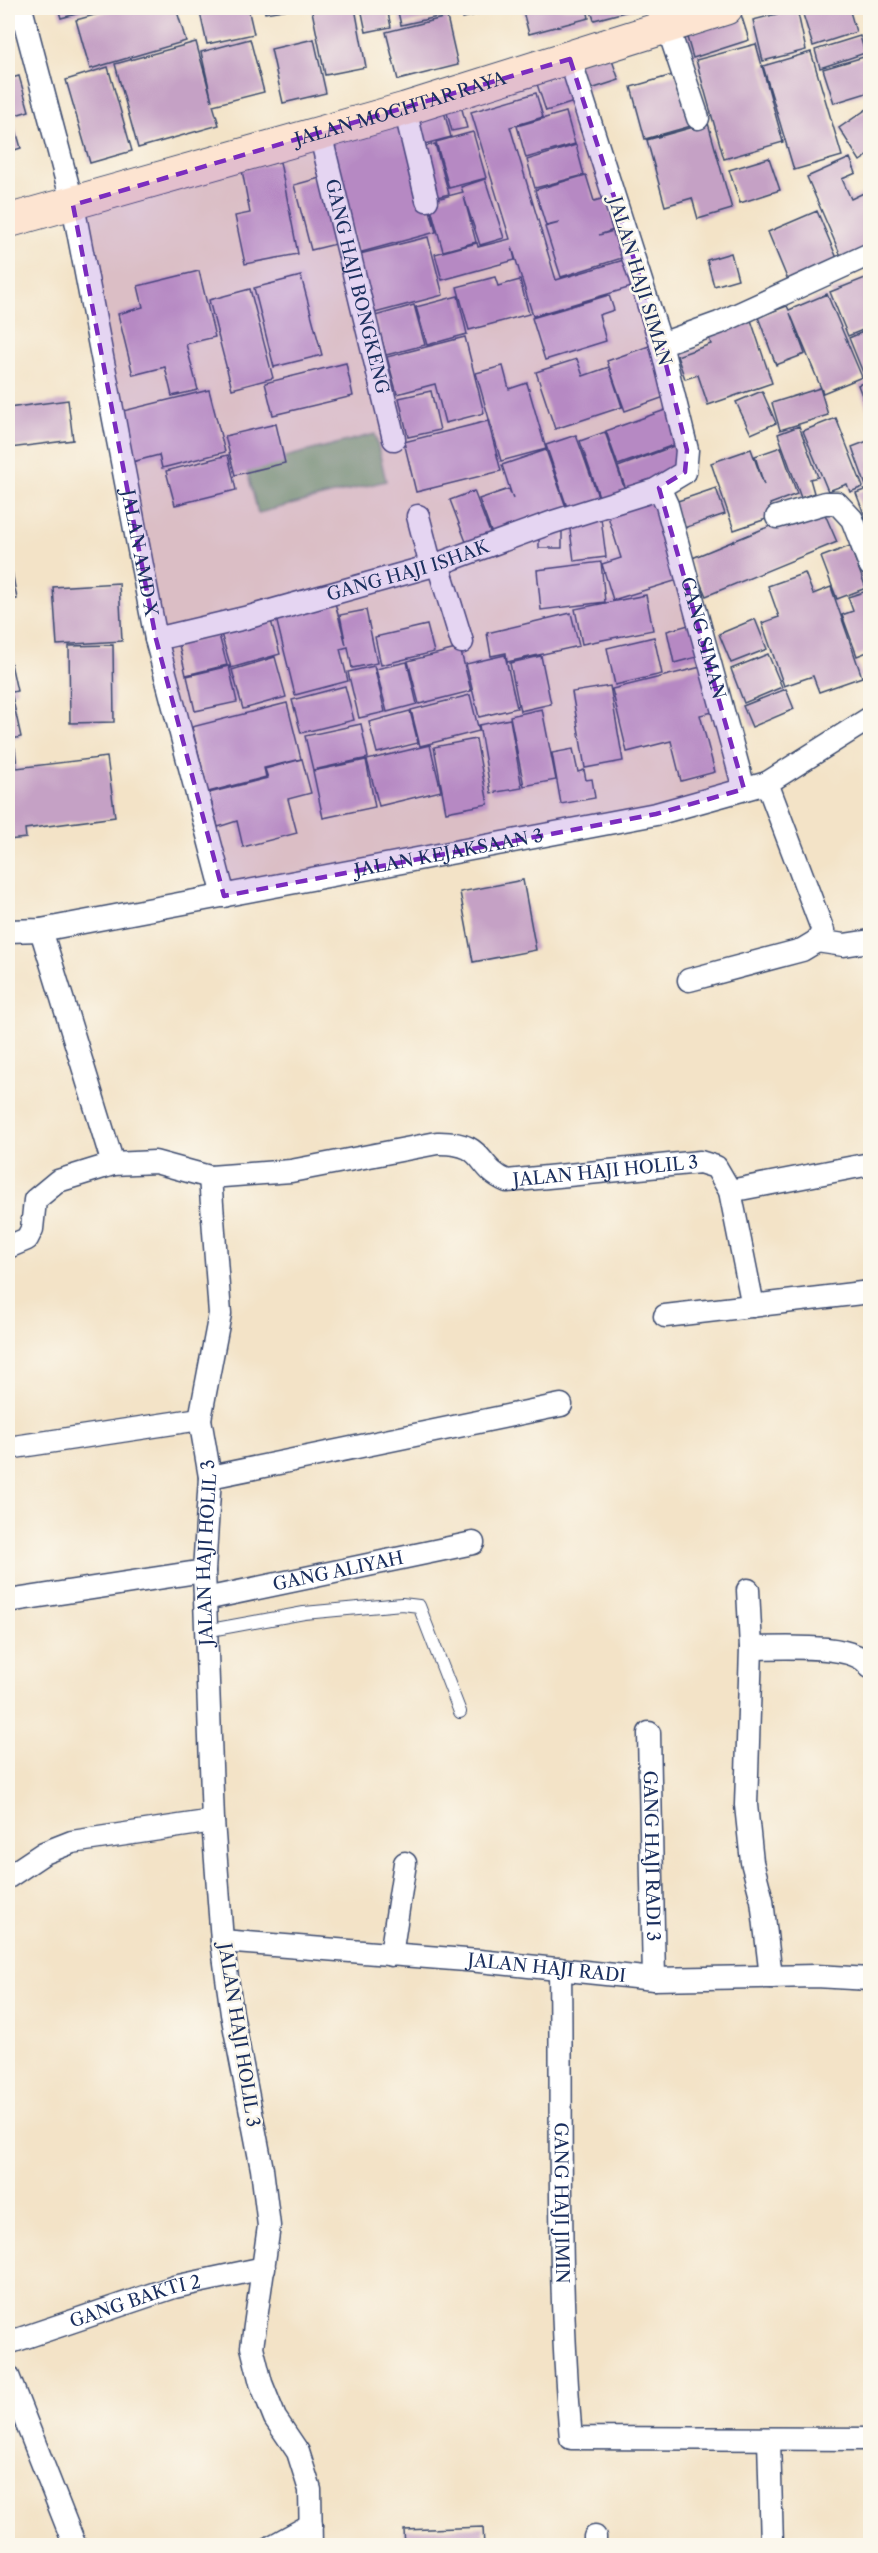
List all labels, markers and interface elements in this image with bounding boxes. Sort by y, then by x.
street label: JALAN MOCHTAR RAYA [289,67,509,151]
street label: GANG HAJI BONGKENG [321,177,394,397]
street label: JALAN HAJI SIMAN [603,191,676,368]
street label: JALAN AMD X [116,485,163,619]
street label: GANG HAJI ISHAK [324,535,493,606]
street label: GANG SIMAN [676,575,730,702]
street label: JALAN KEJAKSAAN 3 [350,825,545,882]
street label: JALAN HAJI HOLIL 3 [509,1151,699,1192]
street label: JALAN HAJI HOLIL 3 [193,1458,221,1649]
street label: GANG ALIYAH [271,1547,405,1596]
street label: GANG HAJI RADI 3 [639,1770,664,1942]
street label: JALAN HAJI HOLIL 3 [213,1939,264,2129]
street label: JALAN HAJI RADI [464,1949,627,1987]
street label: GANG HAJI JIMIN [550,2122,573,2284]
street label: GANG BAKTI 2 [67,2271,203,2332]

